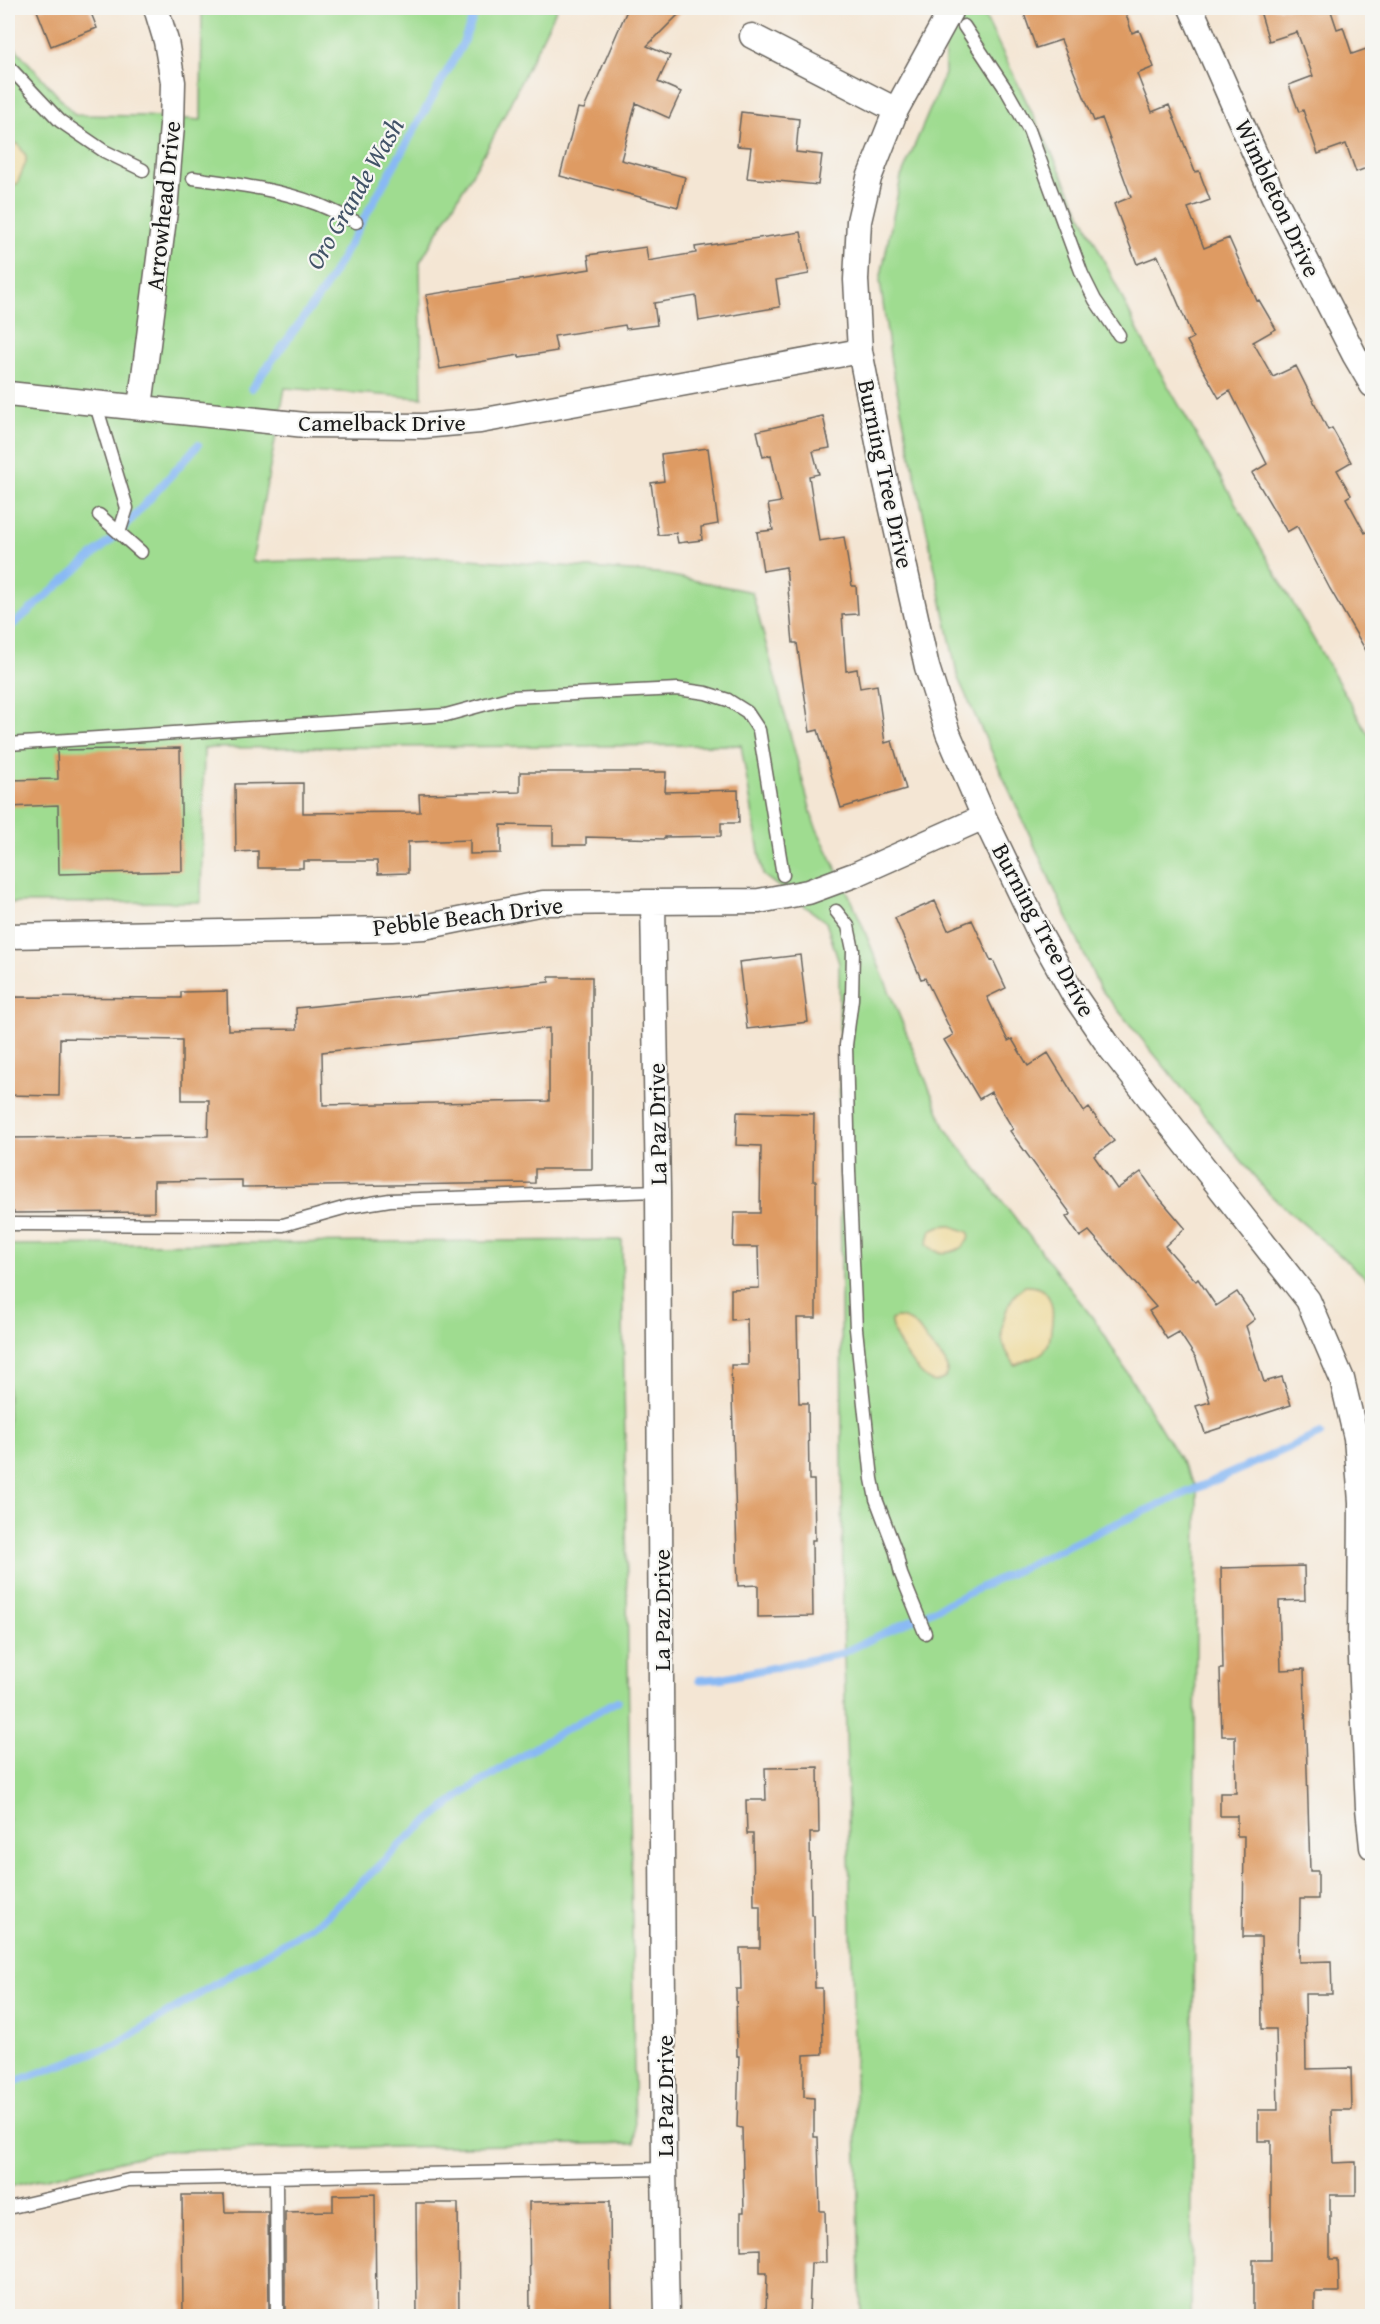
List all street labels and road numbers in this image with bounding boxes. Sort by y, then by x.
street label: Wimbleton Drive [1226,113,1330,283]
street label: Arrowhead Drive [137,119,189,293]
street label: Burning Tree Drive [849,376,923,572]
street label: Camelback Drive [298,405,466,440]
street label: Burning Tree Drive [983,837,1105,1023]
street label: Pebble Beach Drive [371,887,565,945]
street label: La Paz Drive [638,1063,676,1185]
street label: La Paz Drive [644,1549,679,1671]
street label: La Paz Drive [647,2035,682,2157]

